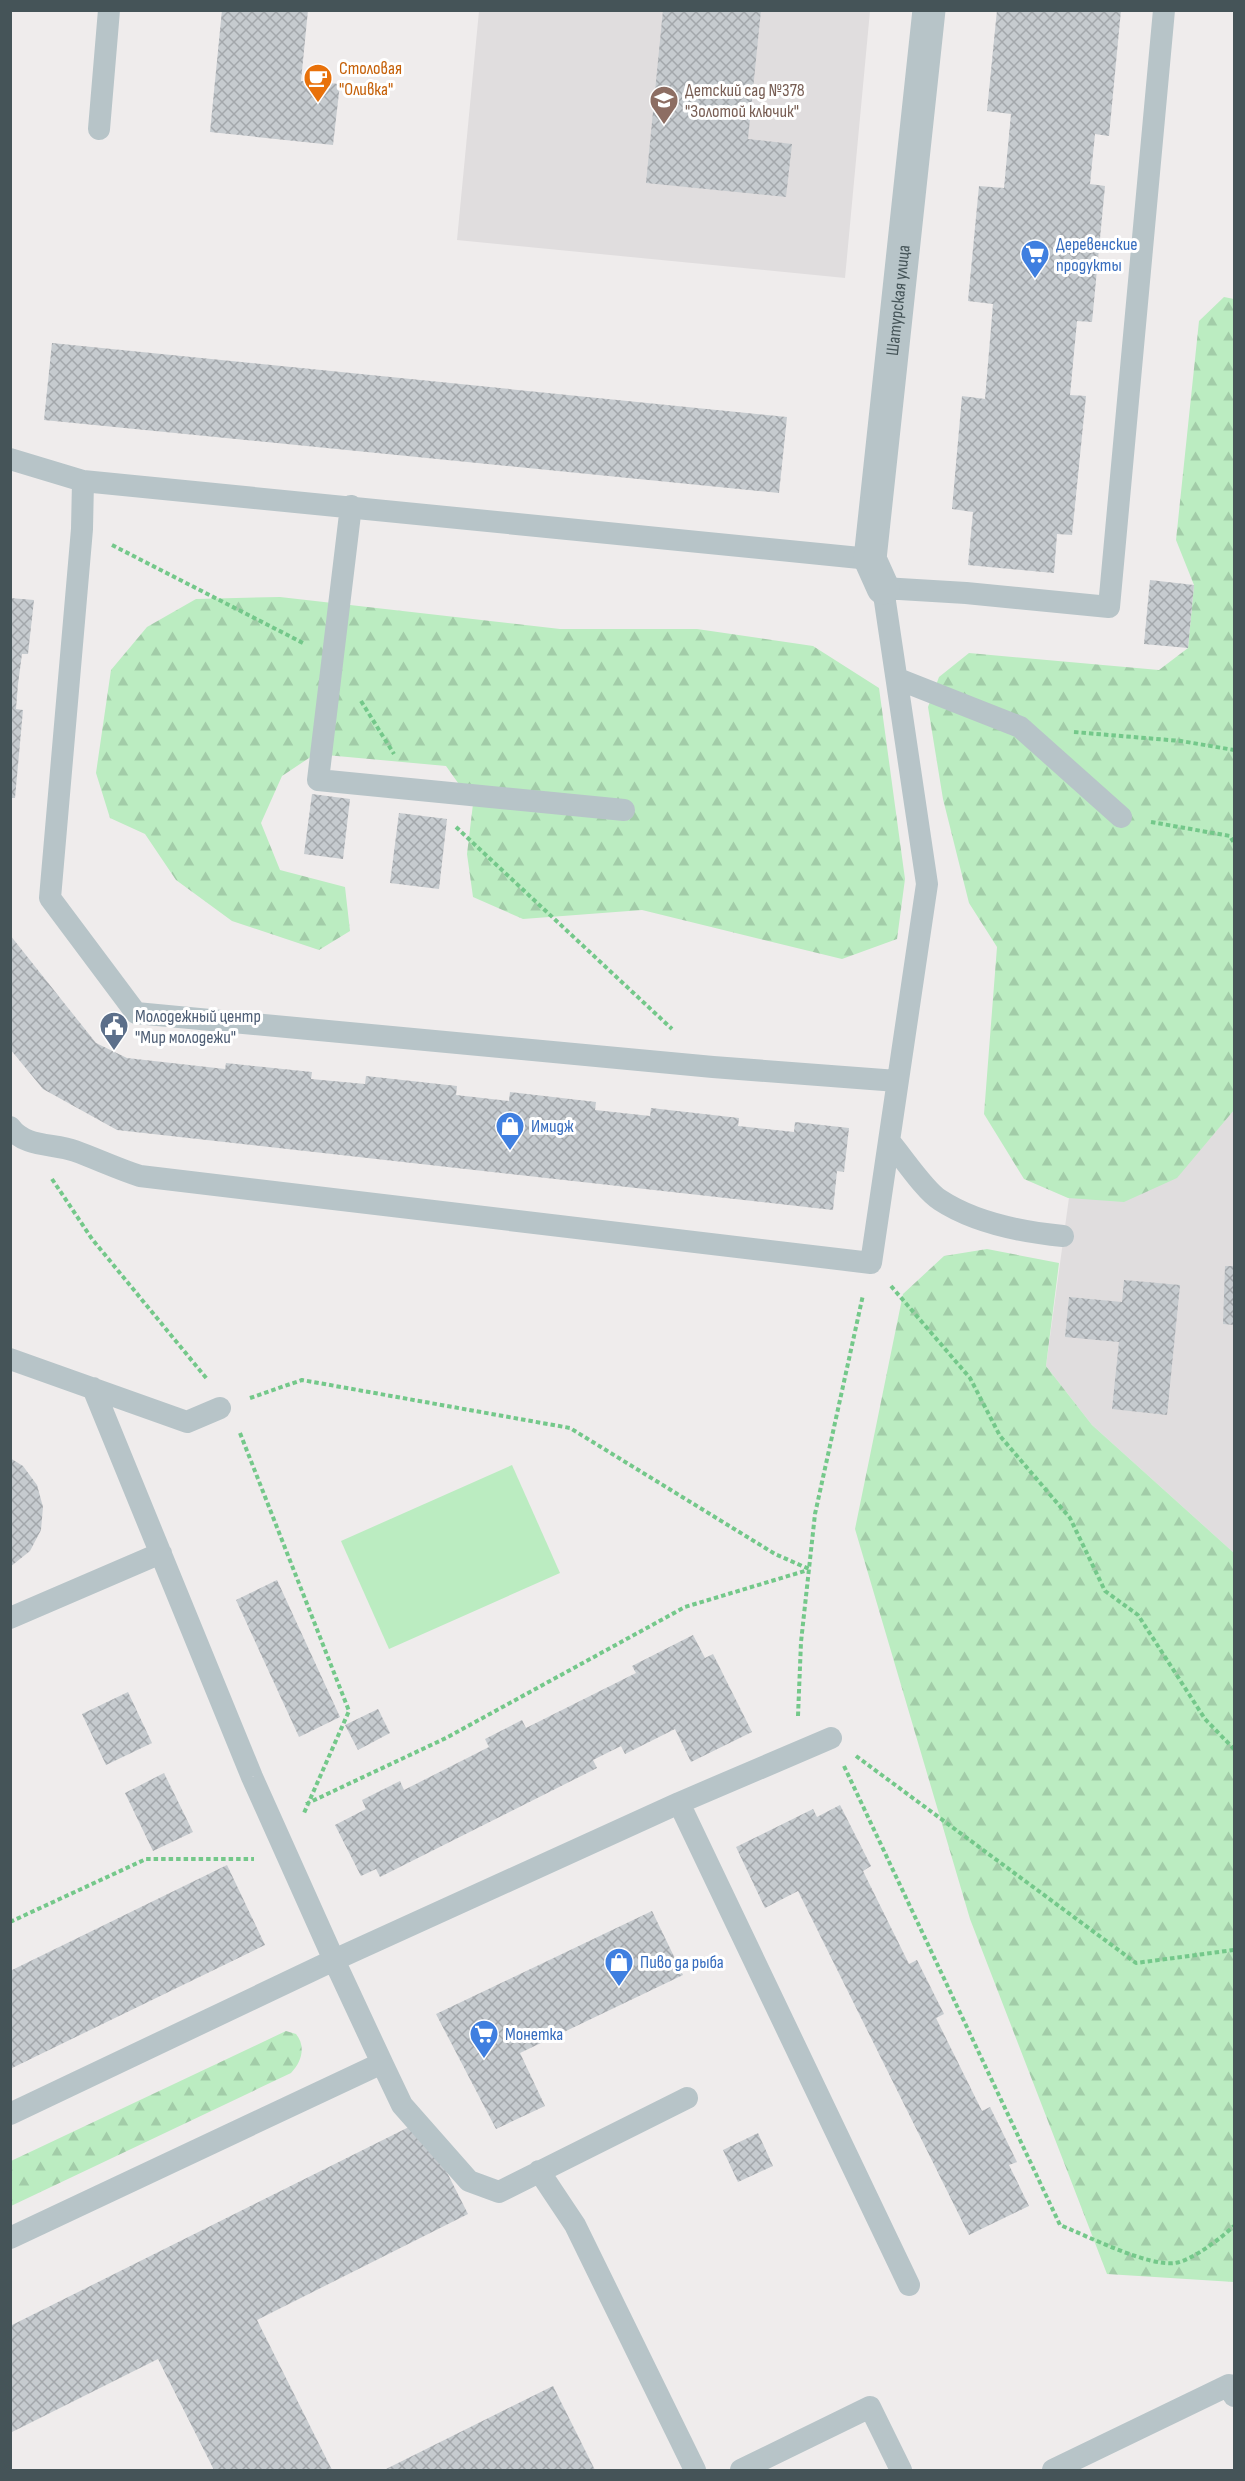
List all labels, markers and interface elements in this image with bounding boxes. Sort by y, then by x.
place label: Столовая "Оливка" [339,58,402,100]
cafe icon: Столовая "Оливка" [302,62,334,104]
place label: Детский сад №378 "Золотой ключик" [685,80,805,122]
school or university icon: Детский сад №378 "Золотой ключик" [648,84,680,126]
place label: Деревенские продукты [1056,234,1138,276]
supermarket icon: Деревенские продукты [1019,238,1051,280]
street label: Шатурская улица [882,244,915,357]
place label: Молодежный центр "Мир молодежи" [135,1006,261,1048]
public building icon: Молодежный центр "Мир молодежи" [98,1010,130,1052]
shop icon: Имидж [494,1110,526,1152]
place label: Имидж [531,1116,574,1137]
shop icon: Пиво да рыба [603,1946,635,1988]
place label: Пиво да рыба [640,1952,724,1973]
supermarket icon: Монетка [468,2018,500,2060]
place label: Монетка [505,2024,563,2045]

